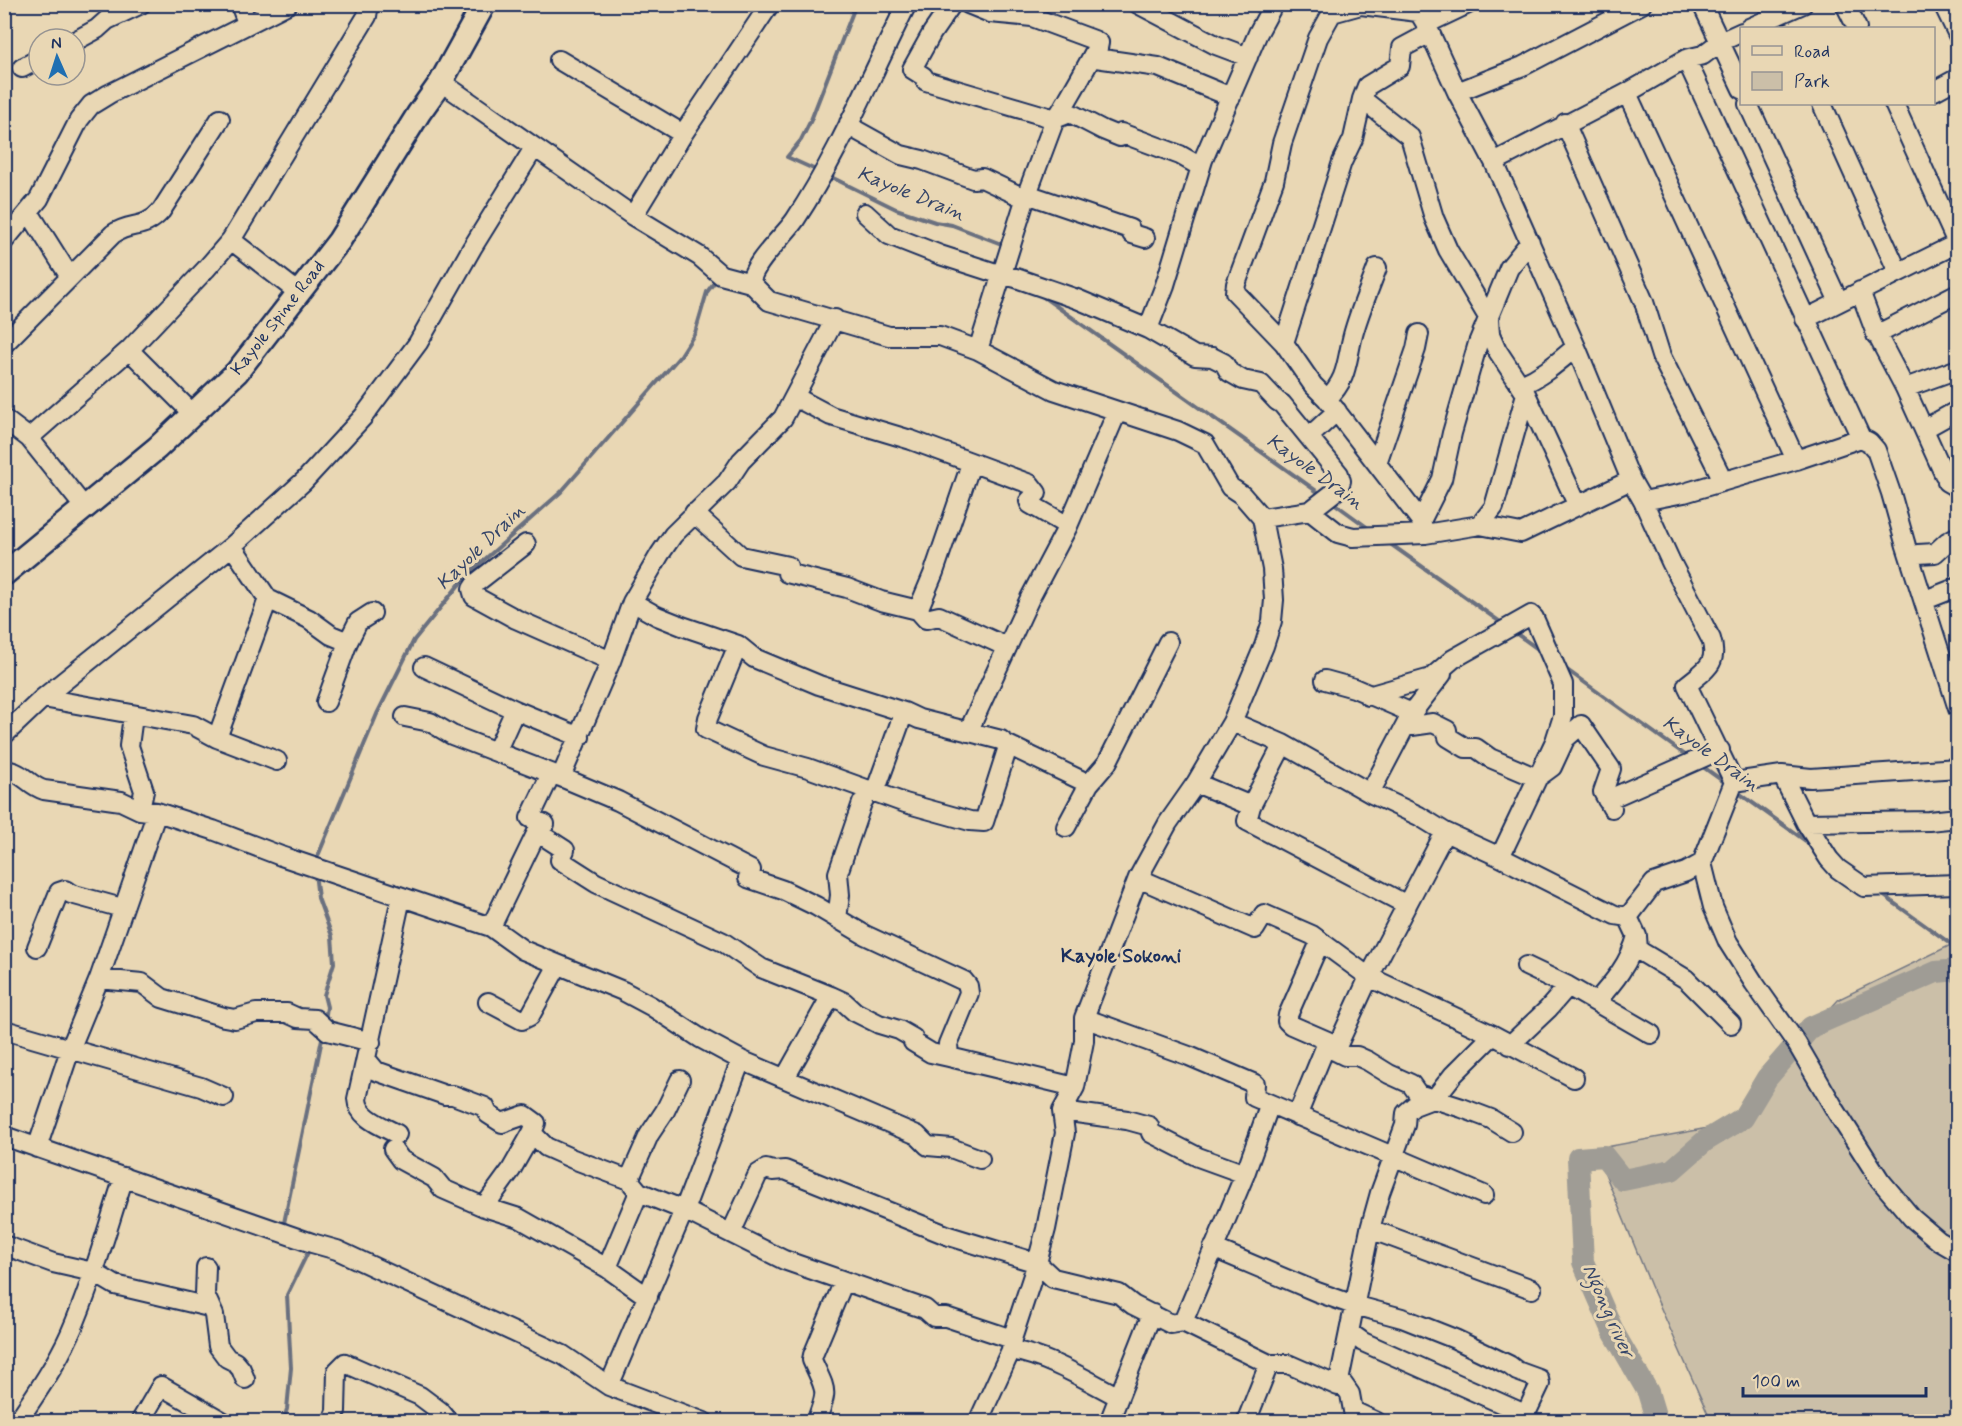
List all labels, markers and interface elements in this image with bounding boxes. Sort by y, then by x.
north arrow [27,27,87,87]
legend [1740,27,1935,105]
text: N [50,33,62,54]
text: Road [1794,40,1830,64]
text: Park [1794,70,1830,94]
water label: Kayole Drain [853,160,969,228]
street label: Kayole Spine Road [225,255,331,381]
water label: Kayole Drain [1261,428,1369,517]
water label: Kayole Drain [431,497,532,596]
water label: Kayole Drain [1657,710,1765,799]
district label: Kayole Sokoni [1061,943,1182,970]
water label: Ngong river [1574,1260,1642,1365]
scale bar [1743,1360,1926,1398]
text: 100 m [1752,1370,1800,1394]

